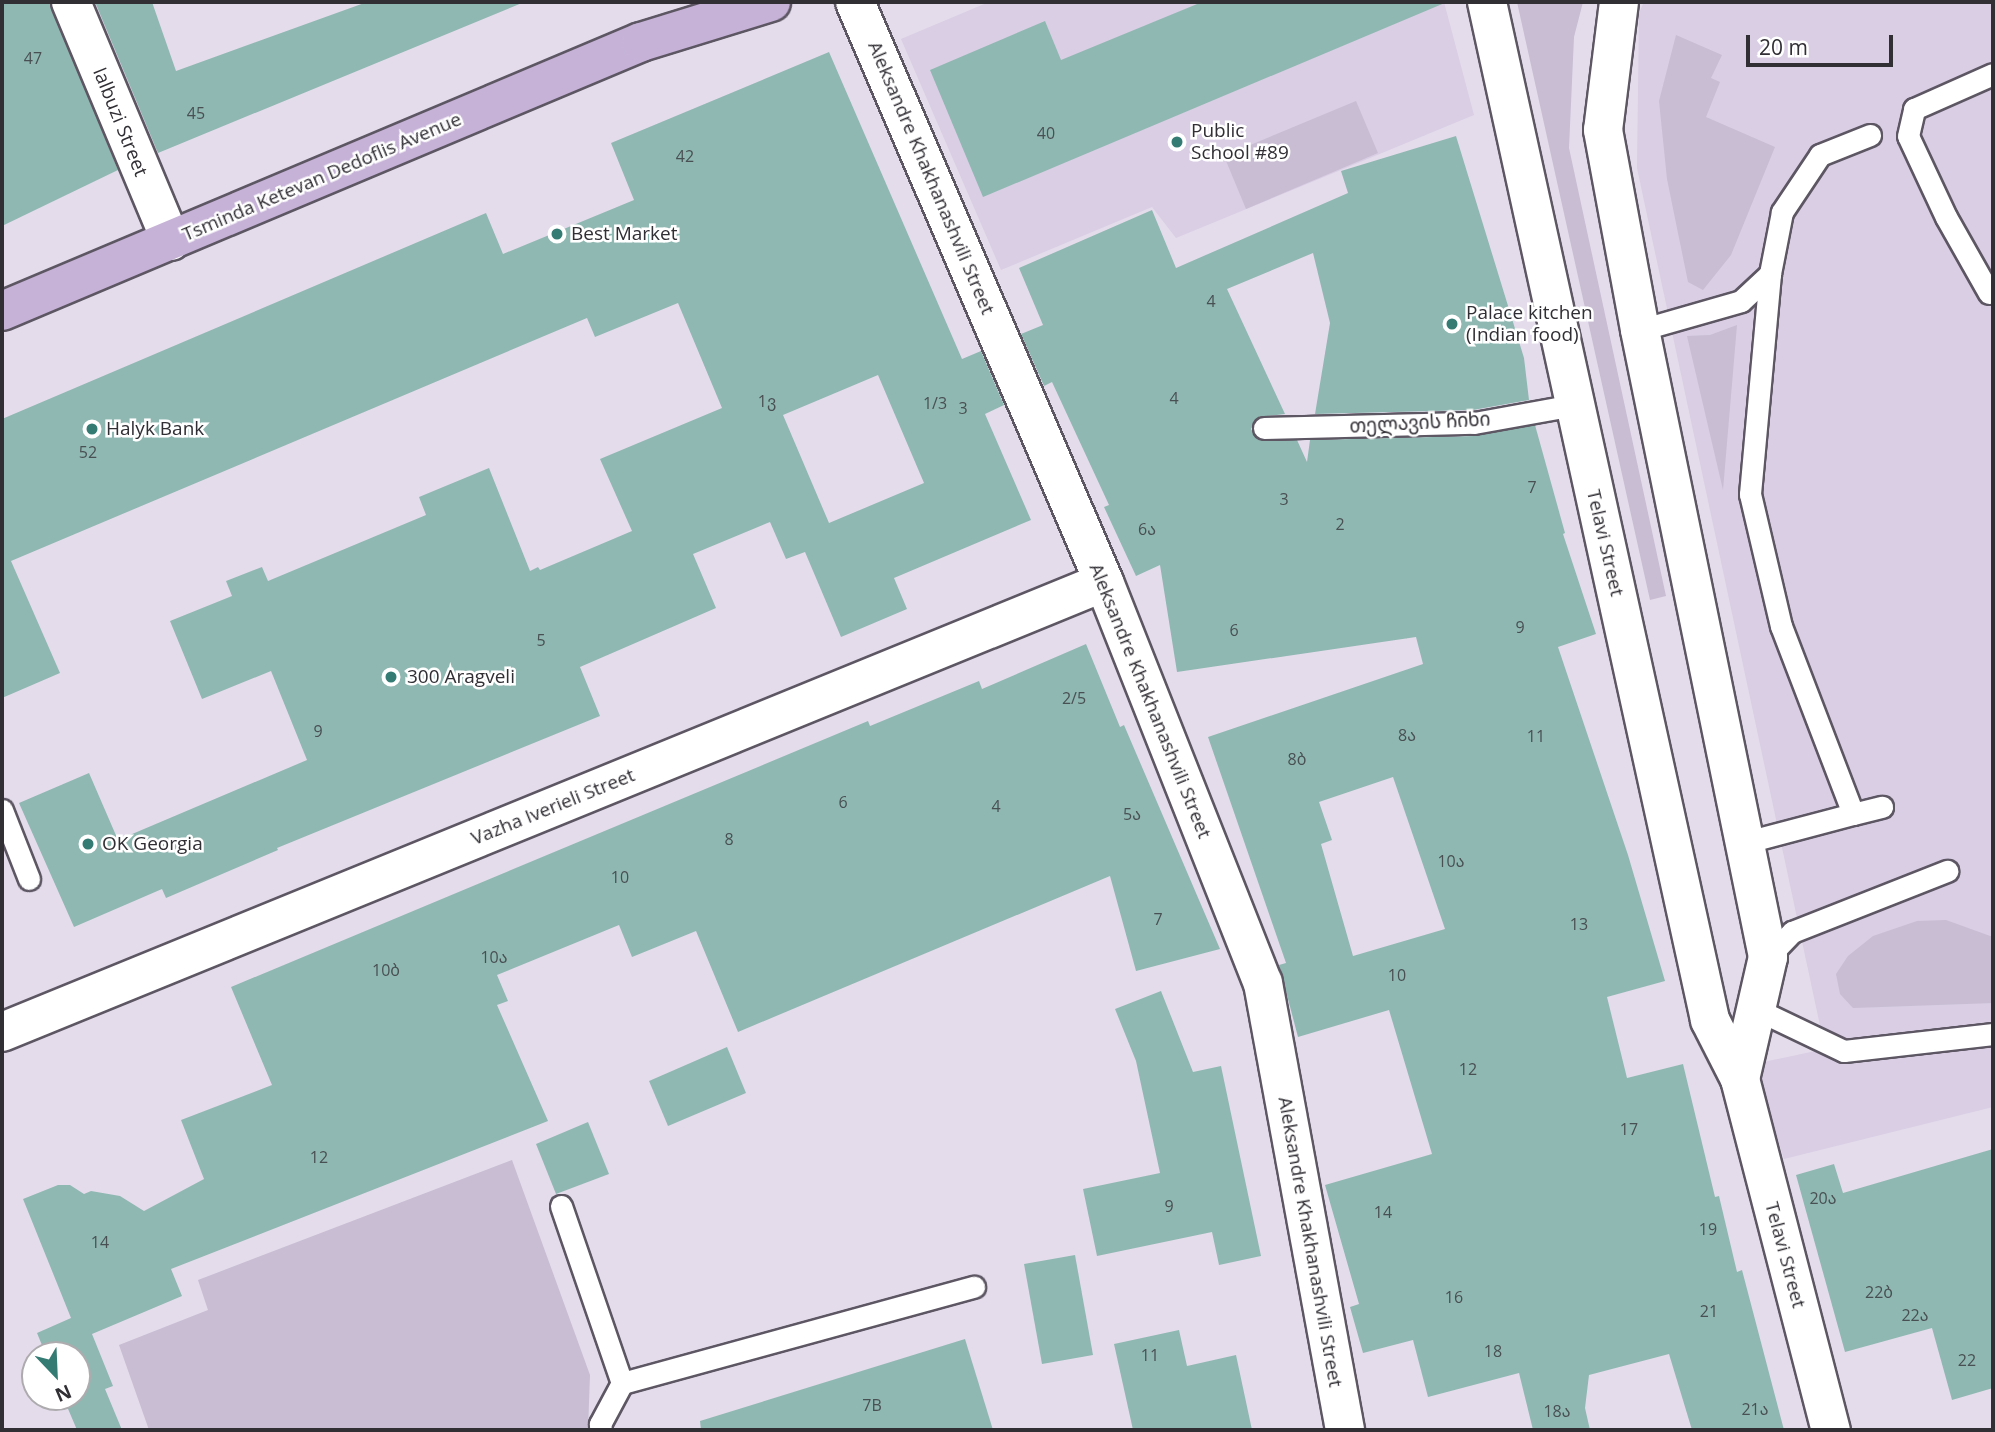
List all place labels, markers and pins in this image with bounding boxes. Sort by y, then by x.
place label: Public School #89 [1191,120,1289,164]
marker: Public School #89 [1169,134,1185,150]
place label: Best Market [571,223,678,245]
marker: Best Market [549,226,565,242]
place label: Palace kitchen (Indian food) [1466,302,1593,346]
marker: Palace kitchen (Indian food) [1444,316,1460,332]
place label: Halyk Bank [106,418,204,440]
marker: Halyk Bank [84,421,100,437]
place label: 300 Aragveli [407,666,515,688]
marker: 300 Aragveli [381,667,401,687]
place label: OK Georgia [102,833,203,855]
marker: OK Georgia [80,836,96,852]

